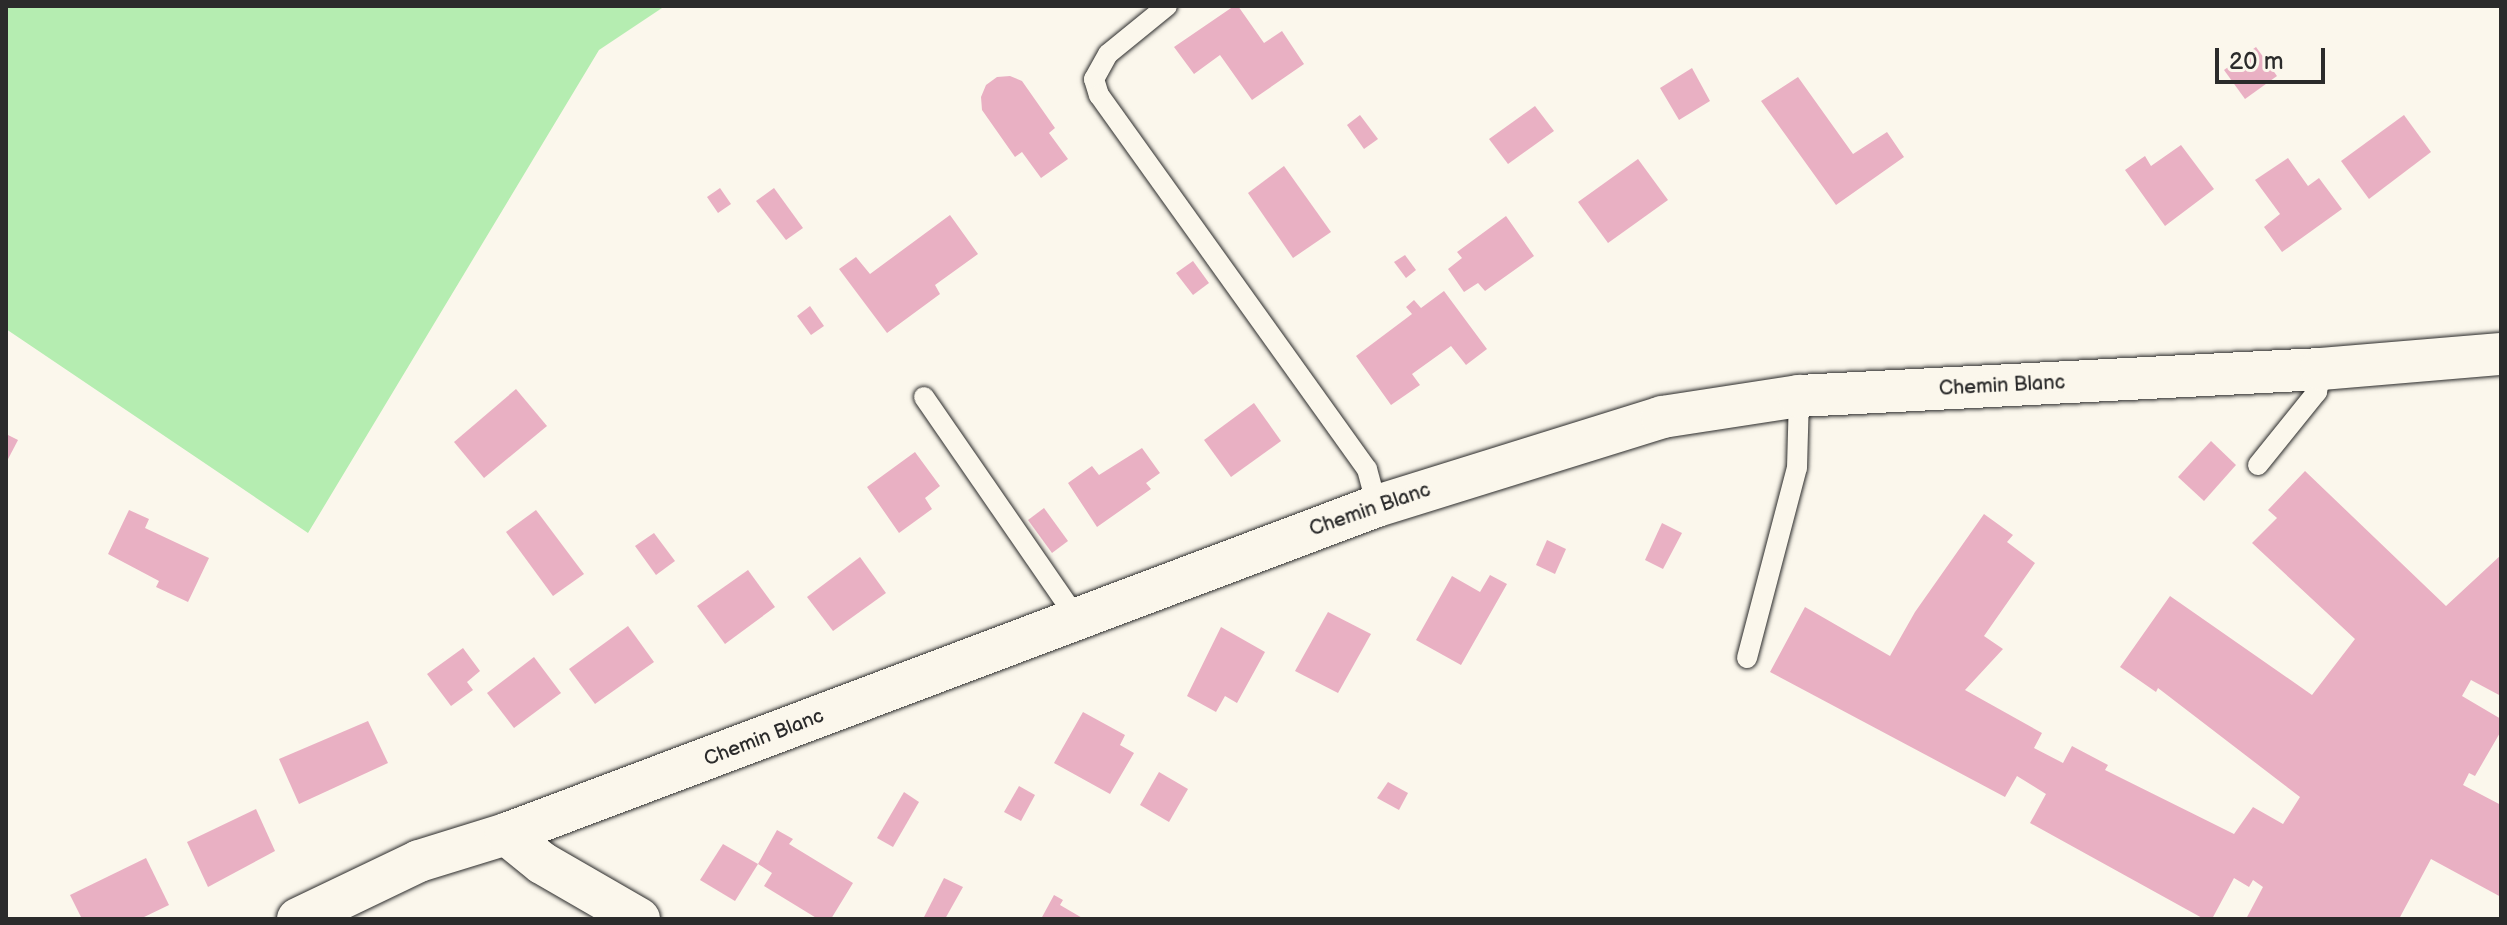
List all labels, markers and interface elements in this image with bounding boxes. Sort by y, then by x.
scale bar [2219,32,2329,82]
text: 20 m [2229,47,2284,76]
street label: Chemin Blanc [1938,371,2066,401]
street label: Chemin Blanc [1306,478,1434,542]
street label: Chemin Blanc [701,704,827,772]

